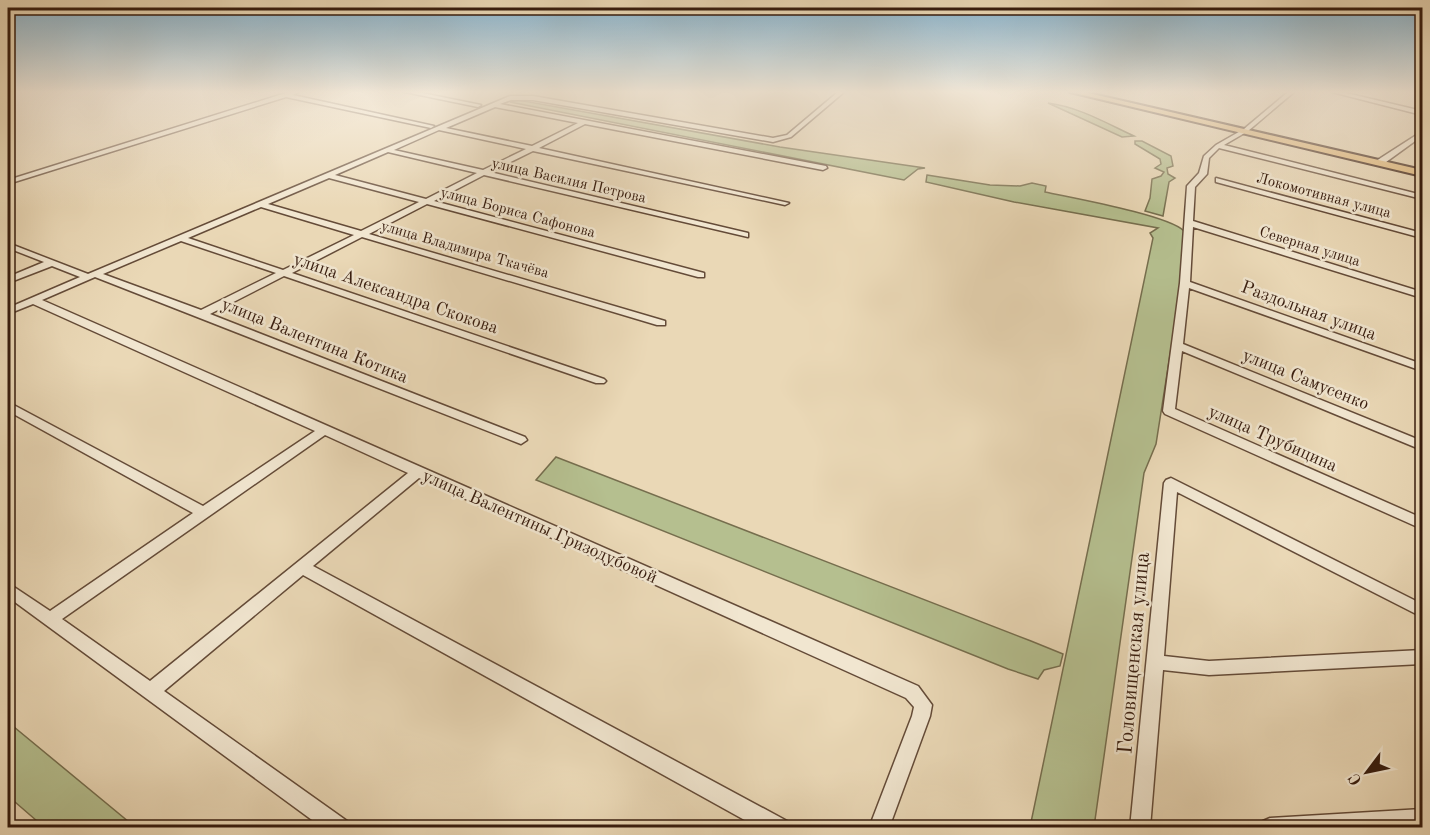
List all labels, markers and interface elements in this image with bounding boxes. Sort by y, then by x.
street label: улица Василия Петрова [490,156,648,207]
street label: Локомотивная улица [1255,171,1393,222]
street label: улица Бориса Сафонова [439,186,597,242]
street label: улица Владимира Ткачёва [379,219,551,282]
street label: Северная улица [1257,225,1362,270]
street label: улица Александра Скокова [291,250,501,338]
street label: Раздольная улица [1239,278,1379,344]
street label: улица Валентина Котика [219,295,411,387]
street label: улица Самусенко [1240,346,1372,414]
street label: улица Трубицина [1205,402,1340,476]
street label: улица Валентины Гризодубовой [419,467,660,587]
street label: Головищенская улица [1115,551,1154,755]
north arrow [1337,742,1397,802]
text: С [1346,770,1366,788]

